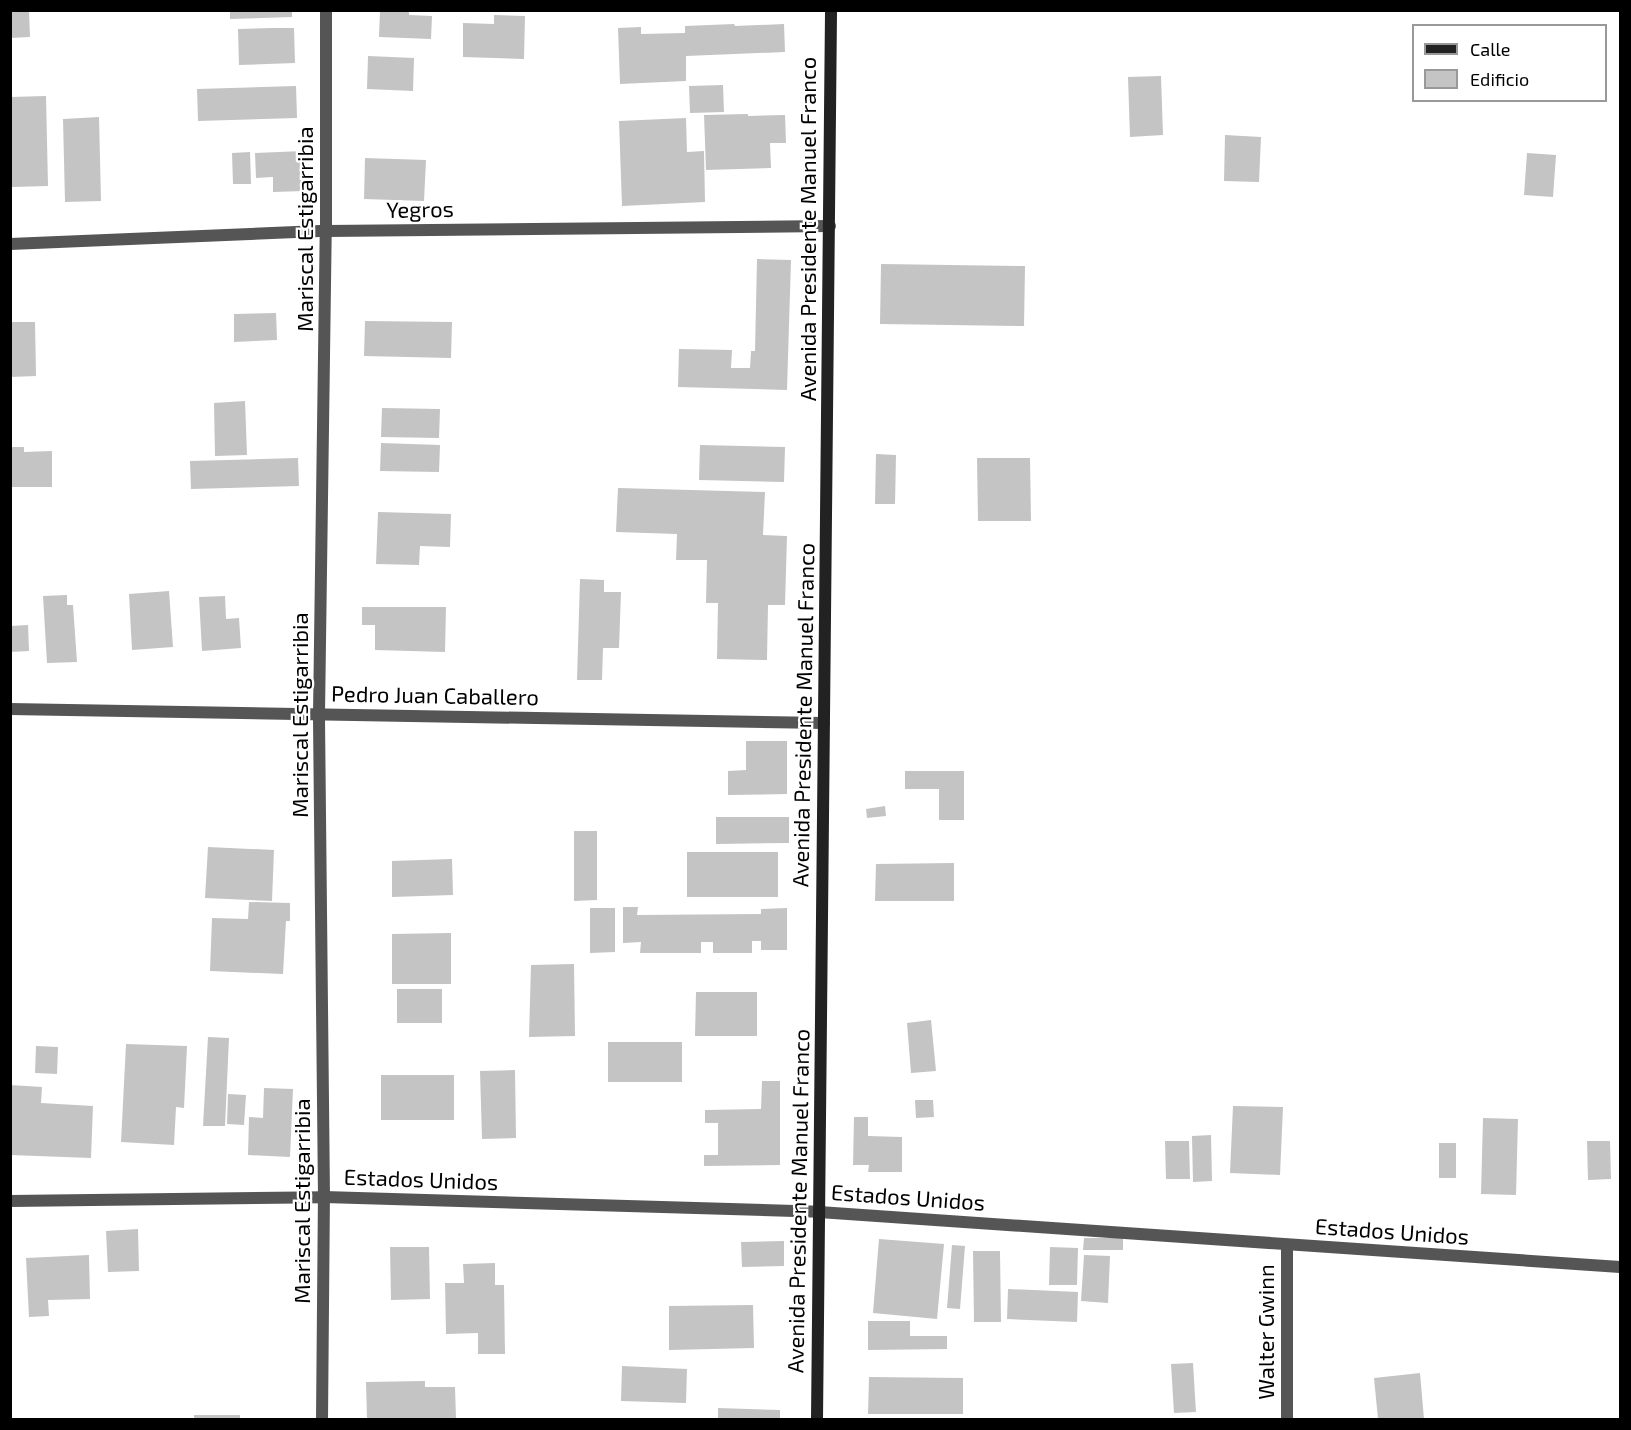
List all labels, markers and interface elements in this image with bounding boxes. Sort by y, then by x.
legend [1412,24,1607,102]
text: Calle [1470,38,1511,60]
street label: Avenida Presidente Manuel Franco [795,57,821,401]
text: Edificio [1470,68,1529,90]
street label: Mariscal Estigarribia [292,126,318,332]
street label: Yegros [386,195,454,223]
street label: Avenida Presidente Manuel Franco [787,542,819,888]
street label: Mariscal Estigarribia [287,612,313,818]
street label: Pedro Juan Caballero [331,680,539,710]
street label: Avenida Presidente Manuel Franco [782,1028,814,1374]
street label: Mariscal Estigarribia [289,1098,315,1304]
street label: Estados Unidos [343,1163,499,1195]
street label: Estados Unidos [830,1178,986,1216]
street label: Estados Unidos [1314,1212,1470,1250]
street label: Walter Gwinn [1253,1264,1279,1400]

